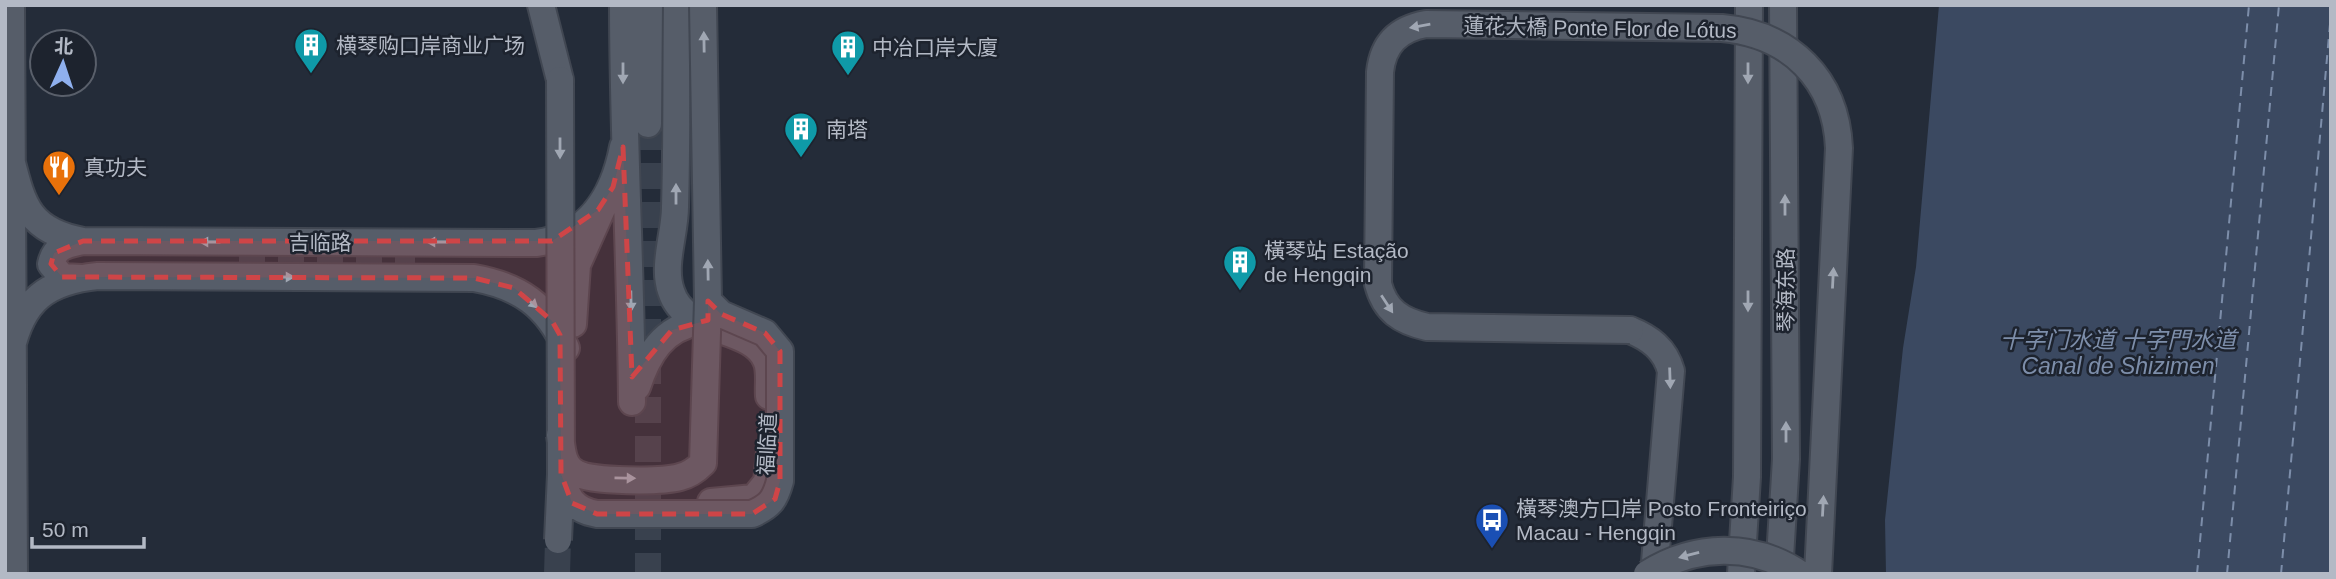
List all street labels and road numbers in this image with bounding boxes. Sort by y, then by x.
street label: 蓮花大橋 Ponte Flor de Lótus [1463,14,1737,42]
street label: 吉临路 [289,231,352,254]
street label: 琴海东路 [1774,248,1797,332]
street label: 福临道 [754,412,780,476]

